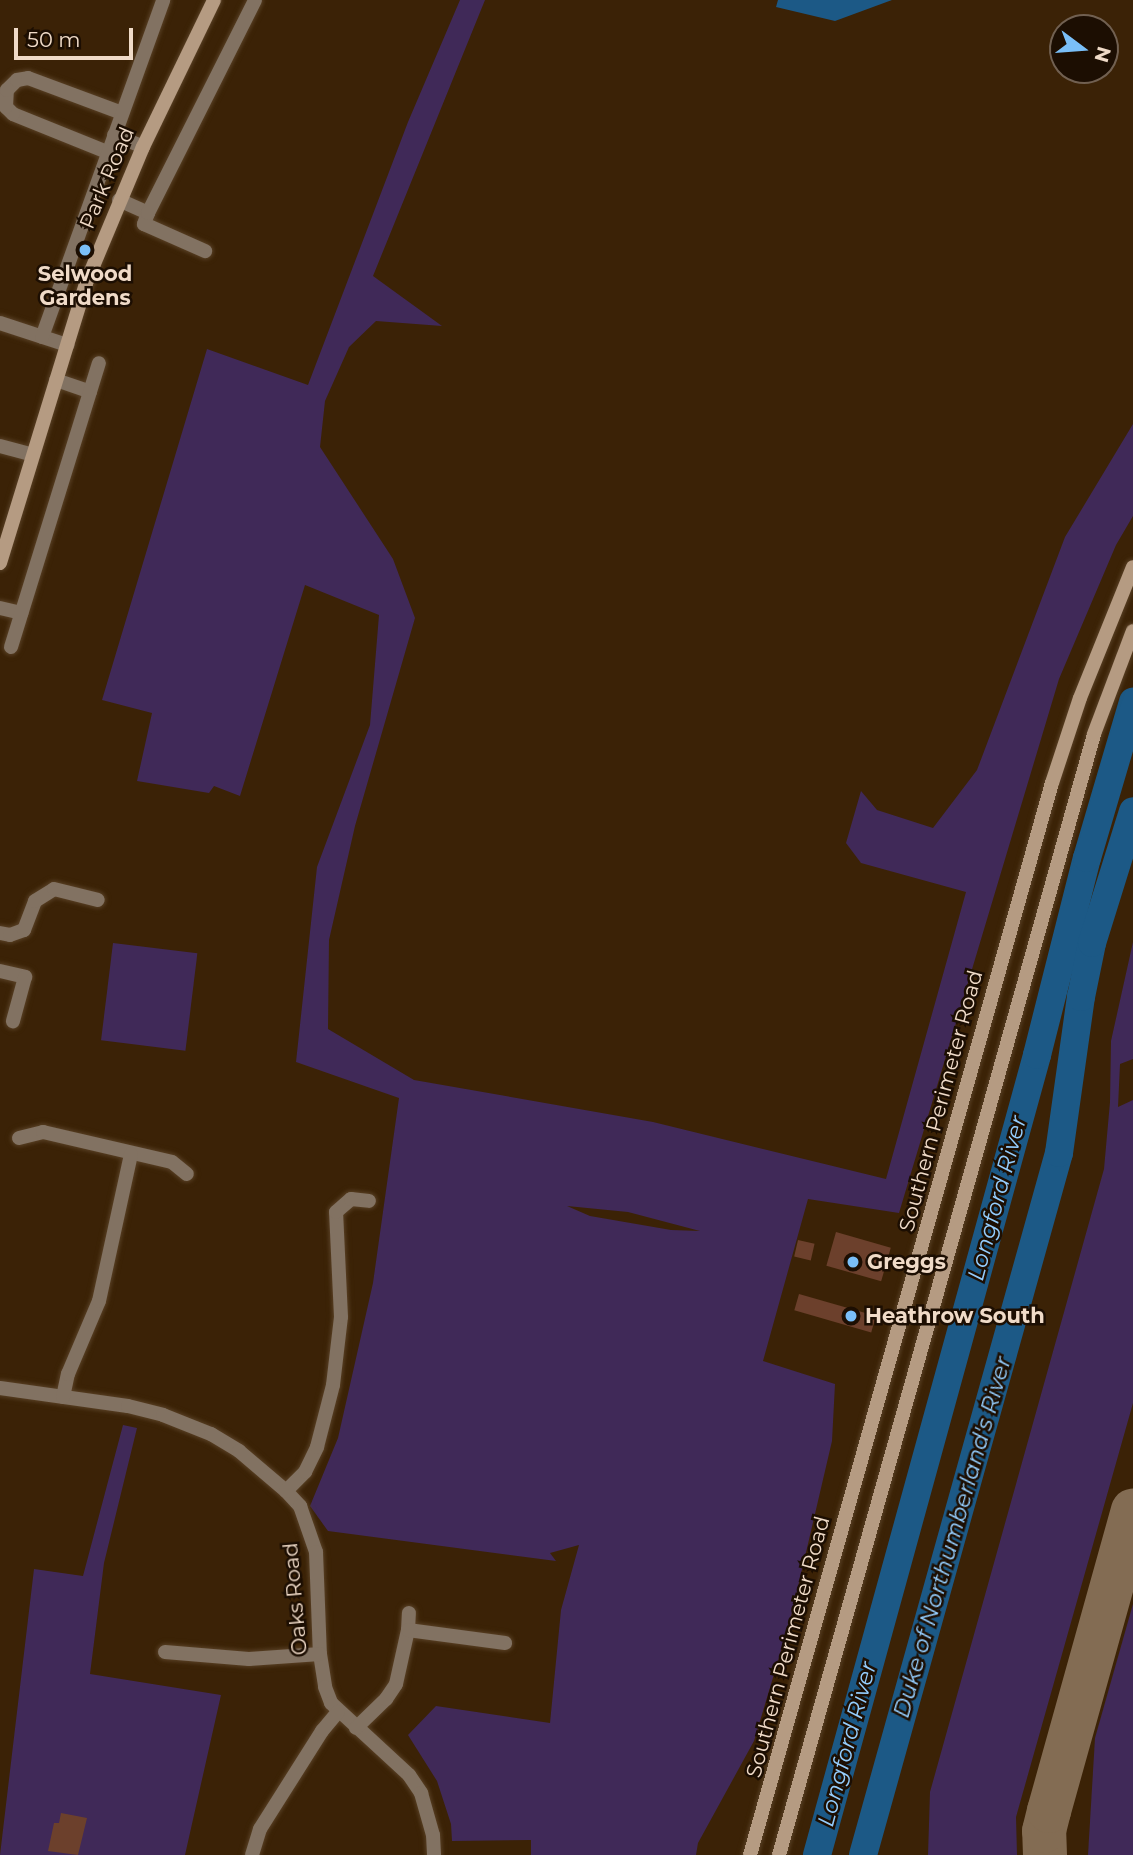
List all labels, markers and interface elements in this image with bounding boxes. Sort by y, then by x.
scale bar [18,14,136,58]
north arrow [1049,14,1119,84]
text: 50 m [27,27,81,52]
text: N [1090,44,1116,65]
street label: Park Road [74,123,140,233]
marker: Selwood Gardens [77,242,93,258]
place label: Selwood Gardens [38,261,132,311]
street label: Southern Perimeter Road [894,968,988,1234]
water label: Longford River [962,1112,1032,1284]
place label: Greggs [867,1249,946,1275]
marker: Greggs [845,1254,861,1270]
place label: Heathrow South [865,1303,1045,1329]
marker: Heathrow South [843,1308,859,1324]
water label: Duke of Northumberland's River [887,1353,1017,1721]
street label: Southern Perimeter Road [741,1514,835,1780]
street label: Oaks Road [278,1542,312,1656]
water label: Longford River [812,1658,882,1830]

